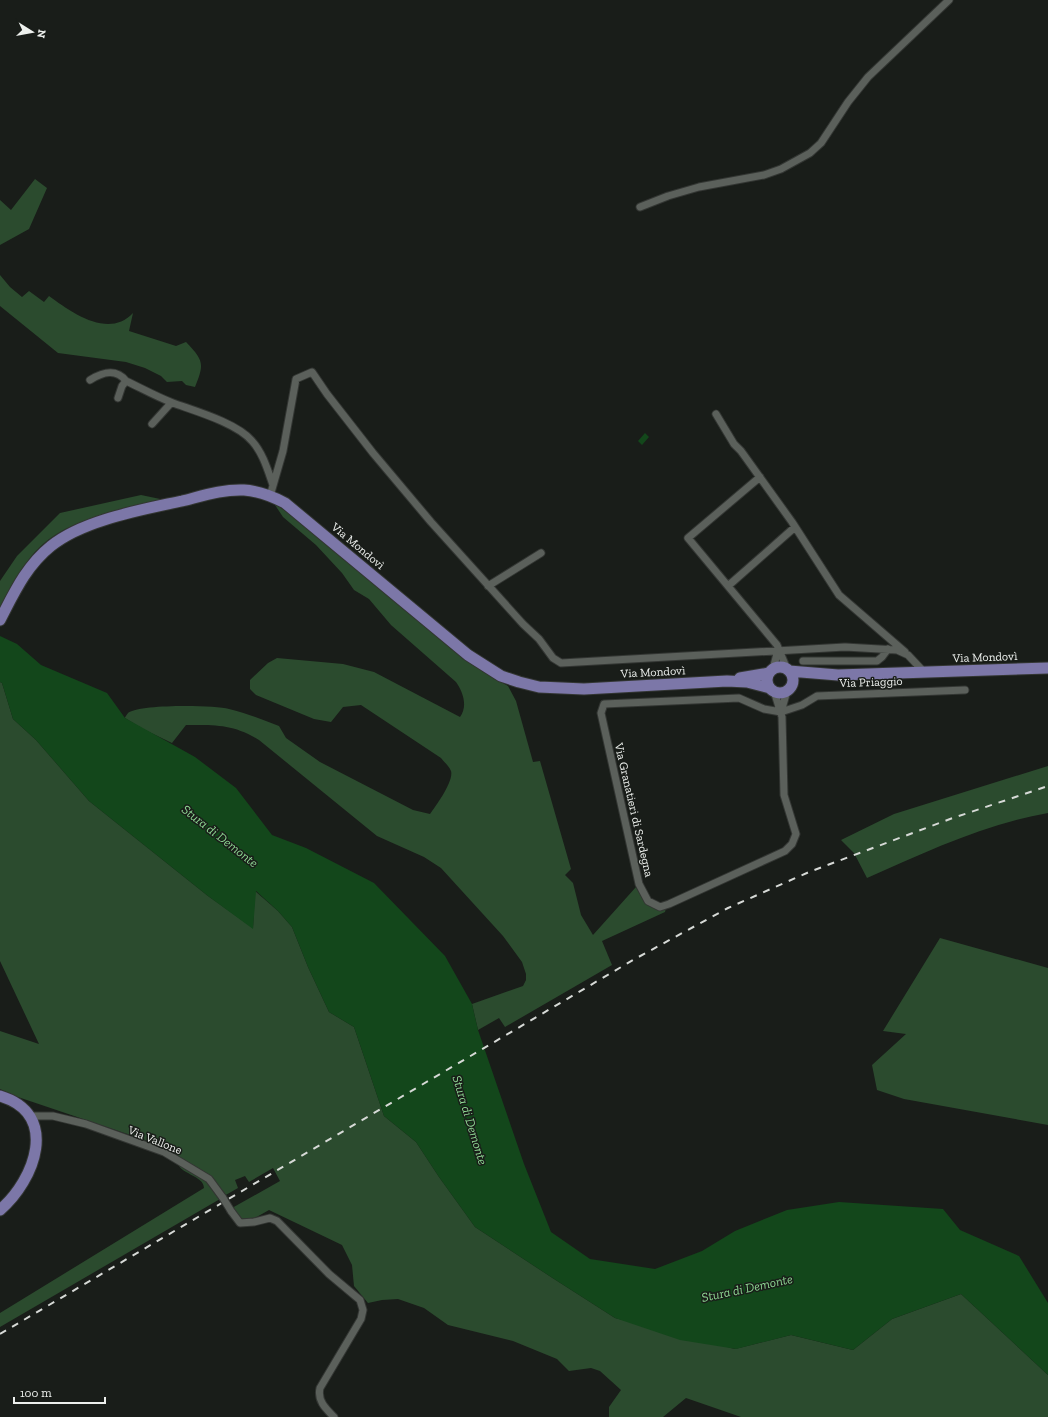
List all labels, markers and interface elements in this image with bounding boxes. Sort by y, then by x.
north arrow [12,12,52,52]
text: N [34,28,49,40]
street label: Via Mondovì [328,519,388,573]
street label: Via Mondovì [951,649,1018,665]
street label: Via Mondovì [619,663,686,681]
street label: Via Priaggio [838,674,903,690]
street label: Via Granatieri di Sardegna [612,741,656,879]
water label: Stura di Demonte [179,802,261,871]
water label: Stura di Demonte [449,1073,491,1167]
street label: Via Vallone [125,1122,184,1157]
water label: Stura di Demonte [700,1271,794,1305]
scale bar [14,1379,105,1405]
text: 100 m [20,1386,52,1400]

